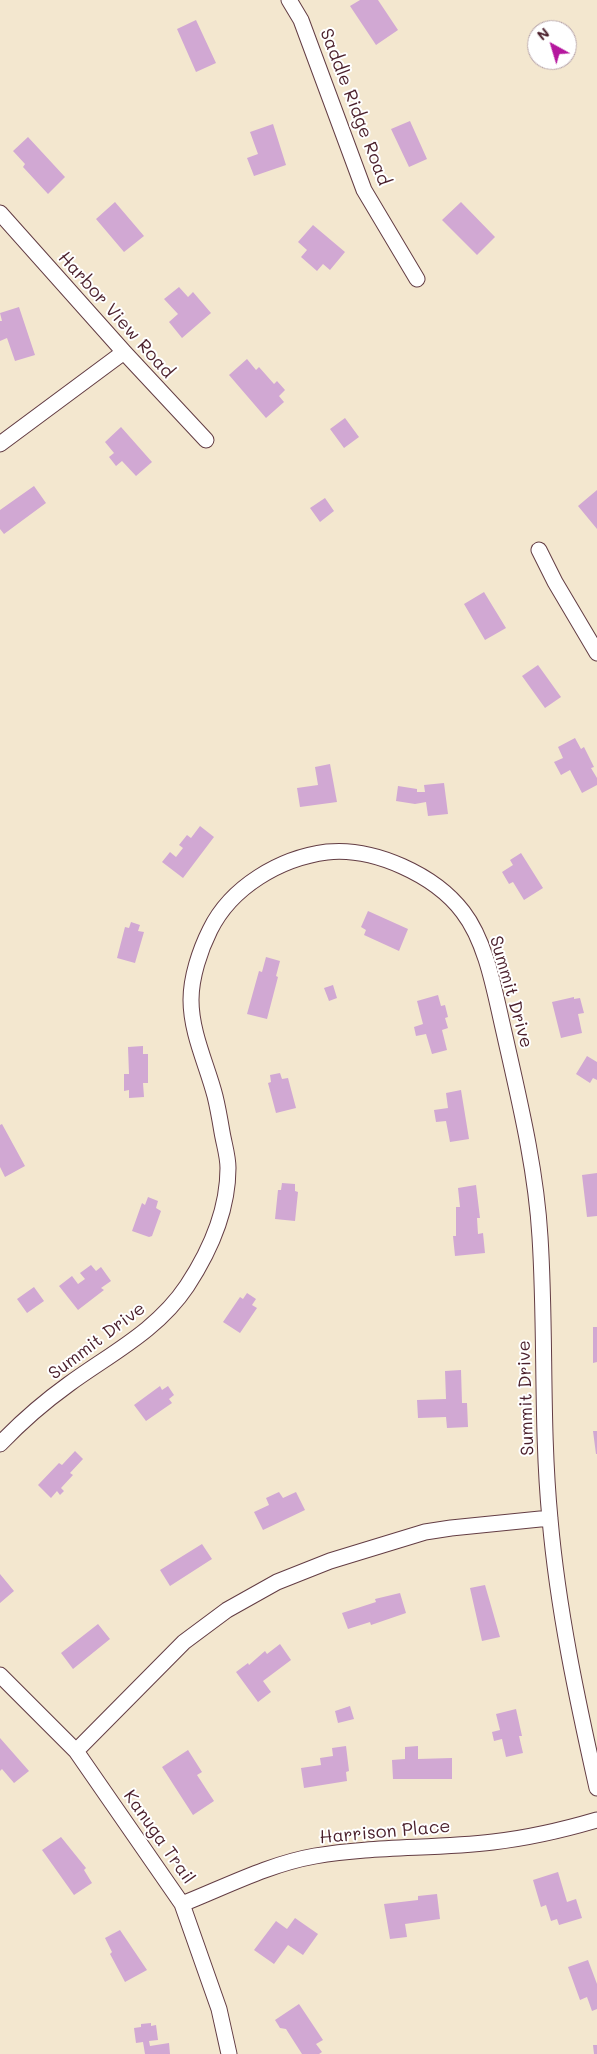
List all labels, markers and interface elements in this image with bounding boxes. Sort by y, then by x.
north arrow [527,20,577,70]
text: N [533,23,553,44]
street label: Saddle Ridge Road [315,26,395,188]
street label: Harbor View Road [54,247,178,383]
street label: Summit Drive [485,934,537,1050]
street label: Summit Drive [44,1298,150,1384]
street label: Summit Drive [513,1340,539,1456]
street label: Kanuga Trail [119,1786,199,1888]
street label: Harrison Place [319,1816,451,1848]

